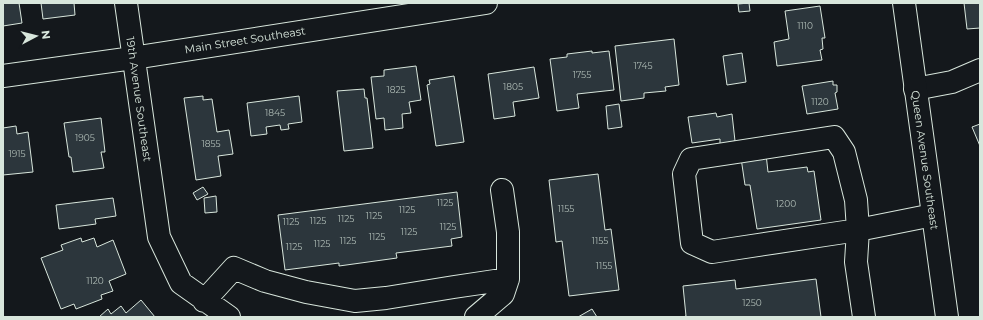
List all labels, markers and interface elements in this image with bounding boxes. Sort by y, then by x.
north arrow [16,16,56,56]
house number: 1110 [797,20,813,31]
street label: Main Street Southeast [184,23,307,56]
text: N [38,30,53,40]
street label: 19th Avenue Southeast [123,36,155,163]
house number: 1745 [634,60,653,71]
house number: 1755 [573,69,591,80]
house number: 1805 [503,81,523,92]
house number: 1825 [386,84,406,95]
street label: Queen Avenue Southeast [908,90,942,231]
house number: 1120 [811,96,829,107]
house number: 1845 [265,107,285,118]
house number: 1905 [75,132,95,143]
house number: 1855 [201,138,221,149]
house number: 1915 [8,148,26,159]
house number: 1125 [437,197,453,208]
house number: 1200 [776,198,796,209]
house number: 1155 [558,203,574,214]
house number: 1125 [399,204,415,215]
house number: 1125 [366,210,382,221]
house number: 1125 [338,213,354,224]
house number: 1125 [310,215,326,226]
house number: 1125 [283,216,299,227]
house number: 1125 [440,221,456,232]
house number: 1125 [401,226,417,237]
house number: 1125 [369,231,385,242]
house number: 1125 [340,235,356,246]
house number: 1155 [592,235,608,246]
house number: 1125 [314,238,330,249]
house number: 1125 [286,241,302,252]
house number: 1155 [596,260,612,271]
house number: 1120 [86,275,104,286]
house number: 1250 [742,297,762,308]

